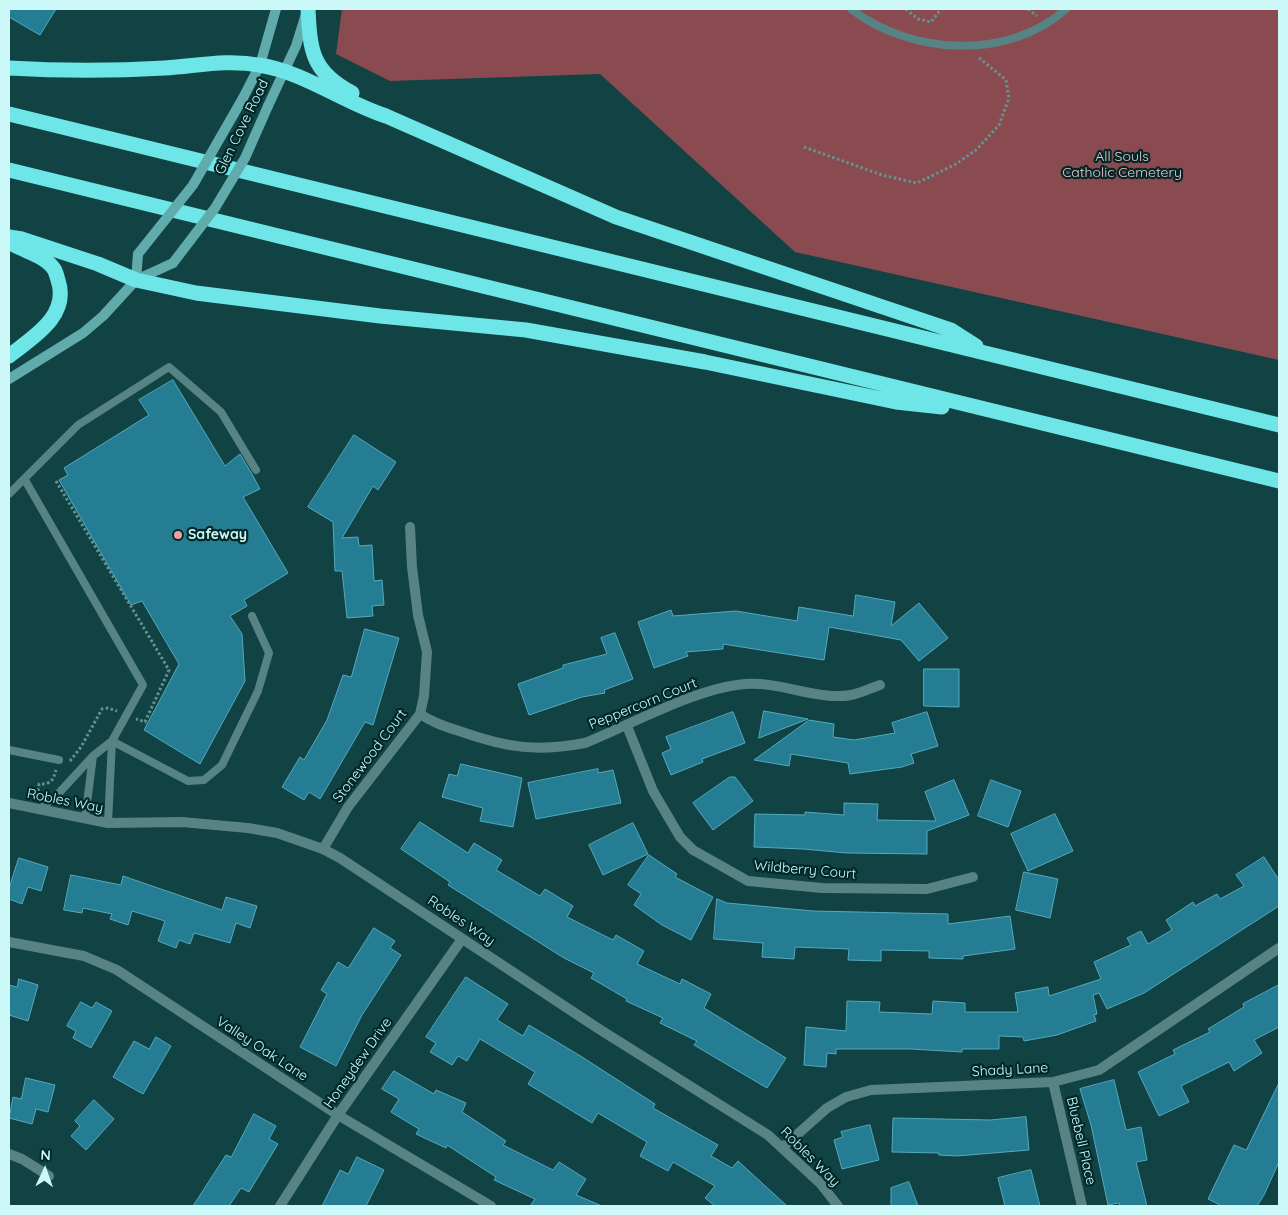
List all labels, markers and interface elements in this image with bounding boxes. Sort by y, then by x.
street label: Glen Cove Road [212,77,272,177]
park label: All Souls Catholic Cemetery [1062,149,1182,182]
place label: Safeway [188,527,247,543]
marker: Safeway [172,529,184,541]
street label: Peppercorn Court [587,675,699,733]
street label: Stonewood Court [329,706,411,806]
street label: Robles Way [25,785,105,817]
street label: Wildberry Court [753,857,857,883]
street label: Robles Way [424,892,498,950]
street label: Valley Oak Lane [213,1013,311,1085]
street label: Honeydew Drive [320,1014,396,1112]
street label: Shady Lane [971,1060,1049,1080]
street label: Bluebell Place [1063,1095,1099,1187]
street label: Robles Way [777,1124,843,1190]
north arrow [20,1145,70,1195]
text: N [40,1146,51,1164]

